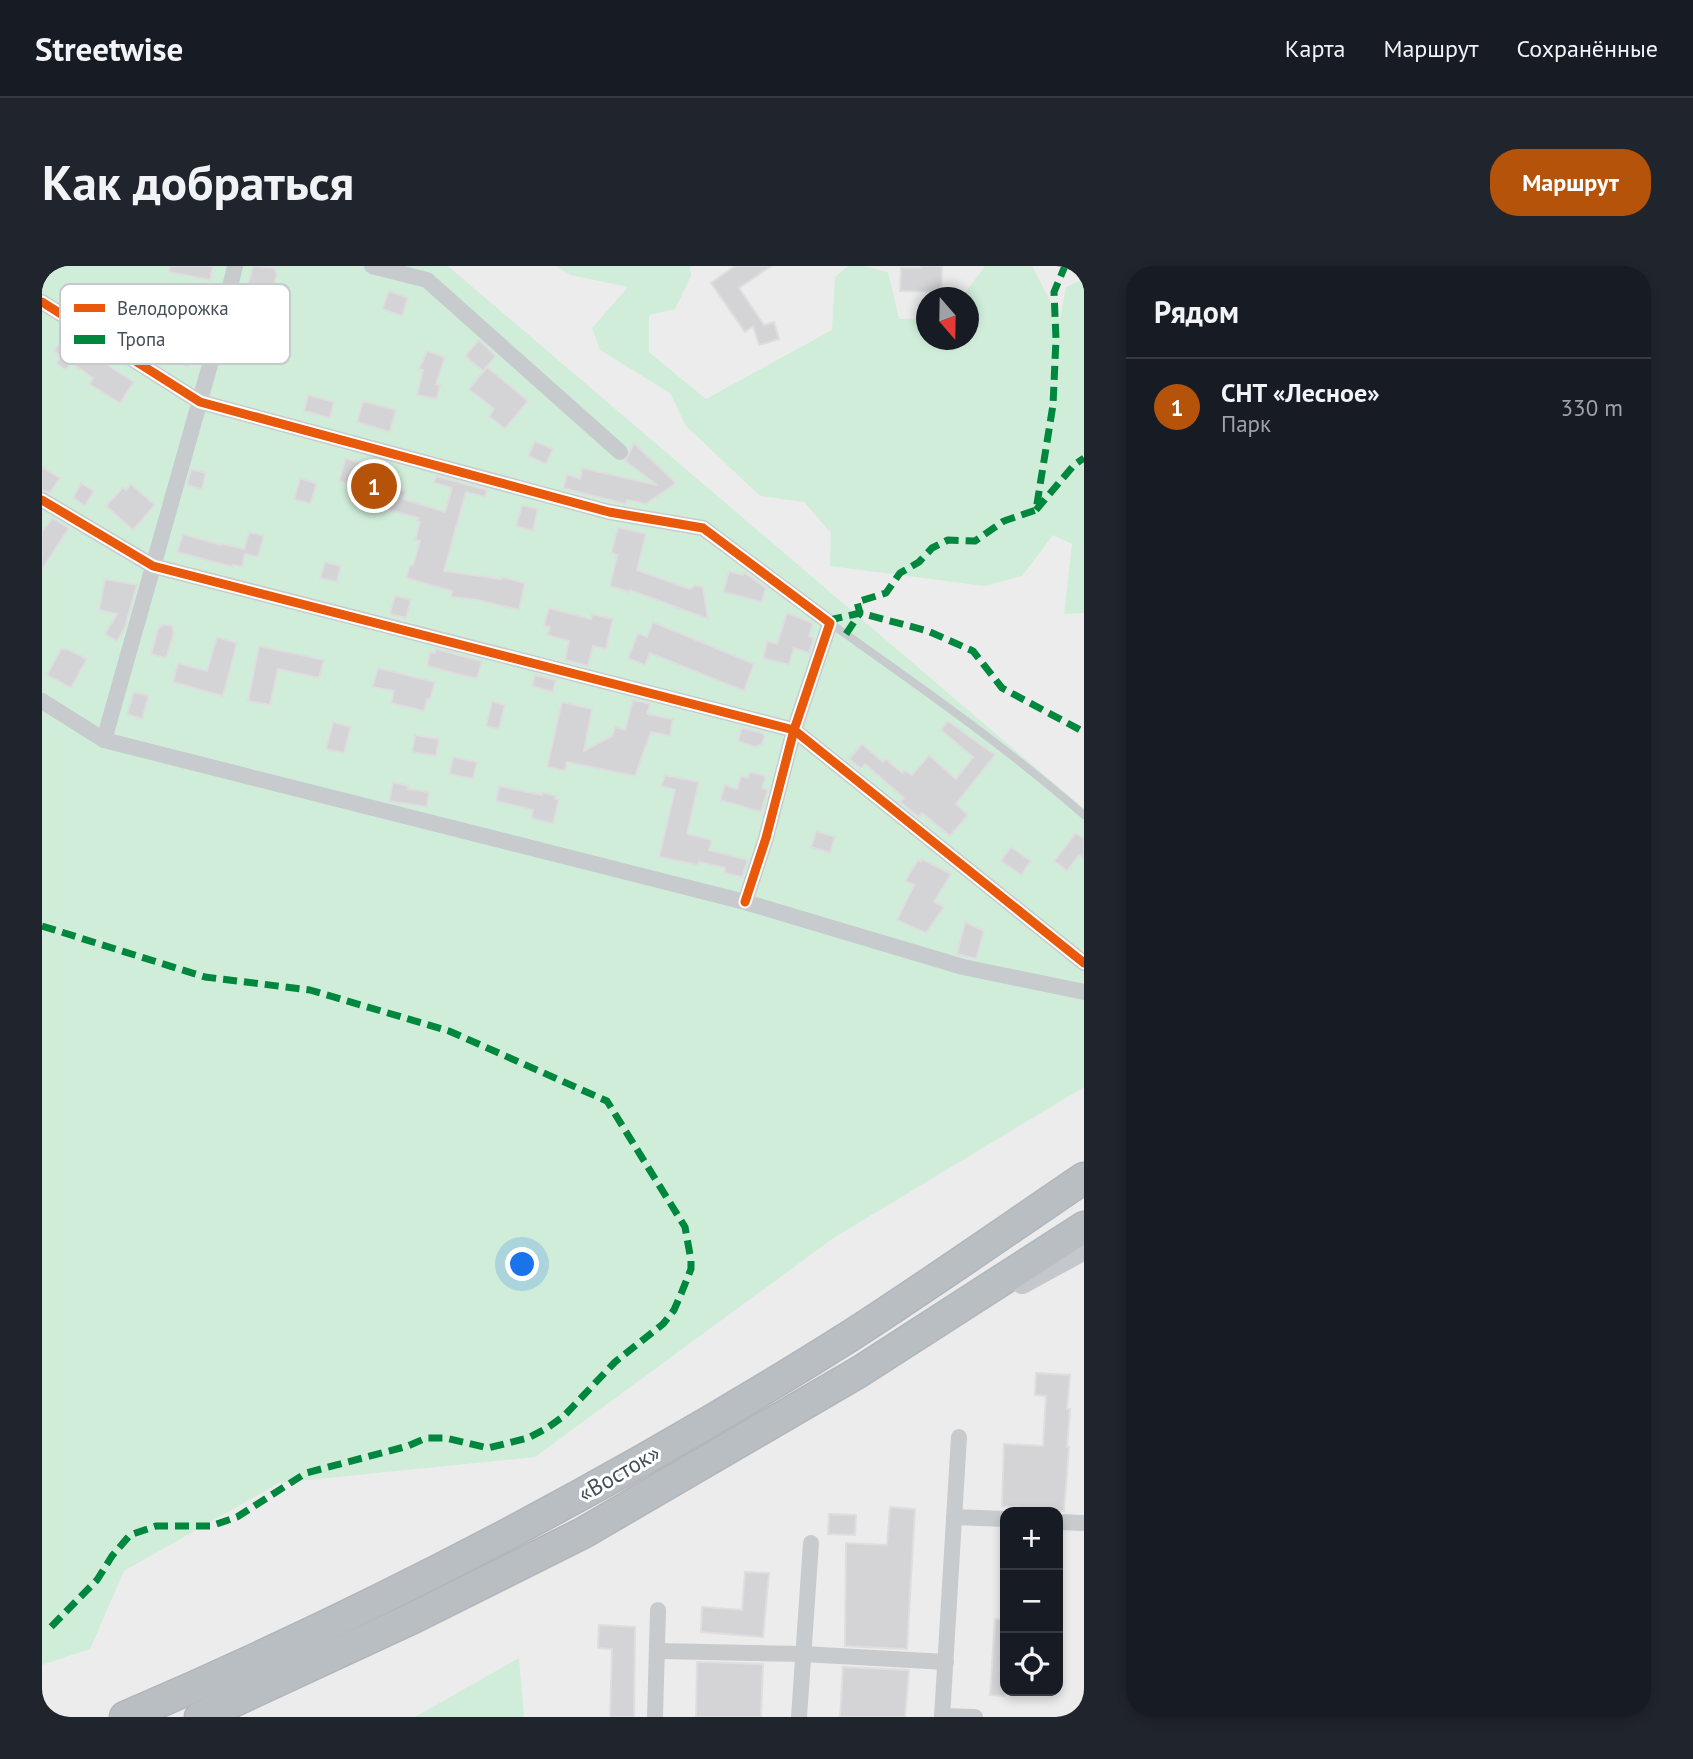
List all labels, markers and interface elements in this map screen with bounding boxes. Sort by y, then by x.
text: Streetwise [35,27,183,70]
text: Карта [1285,33,1345,64]
text: Маршрут [1383,33,1478,64]
text: Сохранённые [1516,33,1658,64]
button: Маршрут [1490,149,1651,216]
text: Как добраться [42,150,354,214]
legend [60,284,290,364]
north arrow [916,287,979,350]
text: Рядом [1154,292,1239,331]
text: Велодорожка [117,296,229,320]
text: Тропа [117,327,166,351]
text: СНТ «Лесное» [1221,376,1380,409]
text: 1 [1170,393,1184,422]
text: 330 m [1561,393,1623,422]
text: Парк [1221,409,1271,438]
pin: 1 [351,460,397,512]
your location [505,1247,539,1281]
street label: «Восток» [573,1438,665,1508]
map controls [1000,1507,1063,1696]
button: + [1000,1507,1063,1570]
button: − [1000,1570,1063,1633]
button: locate [1000,1633,1063,1696]

